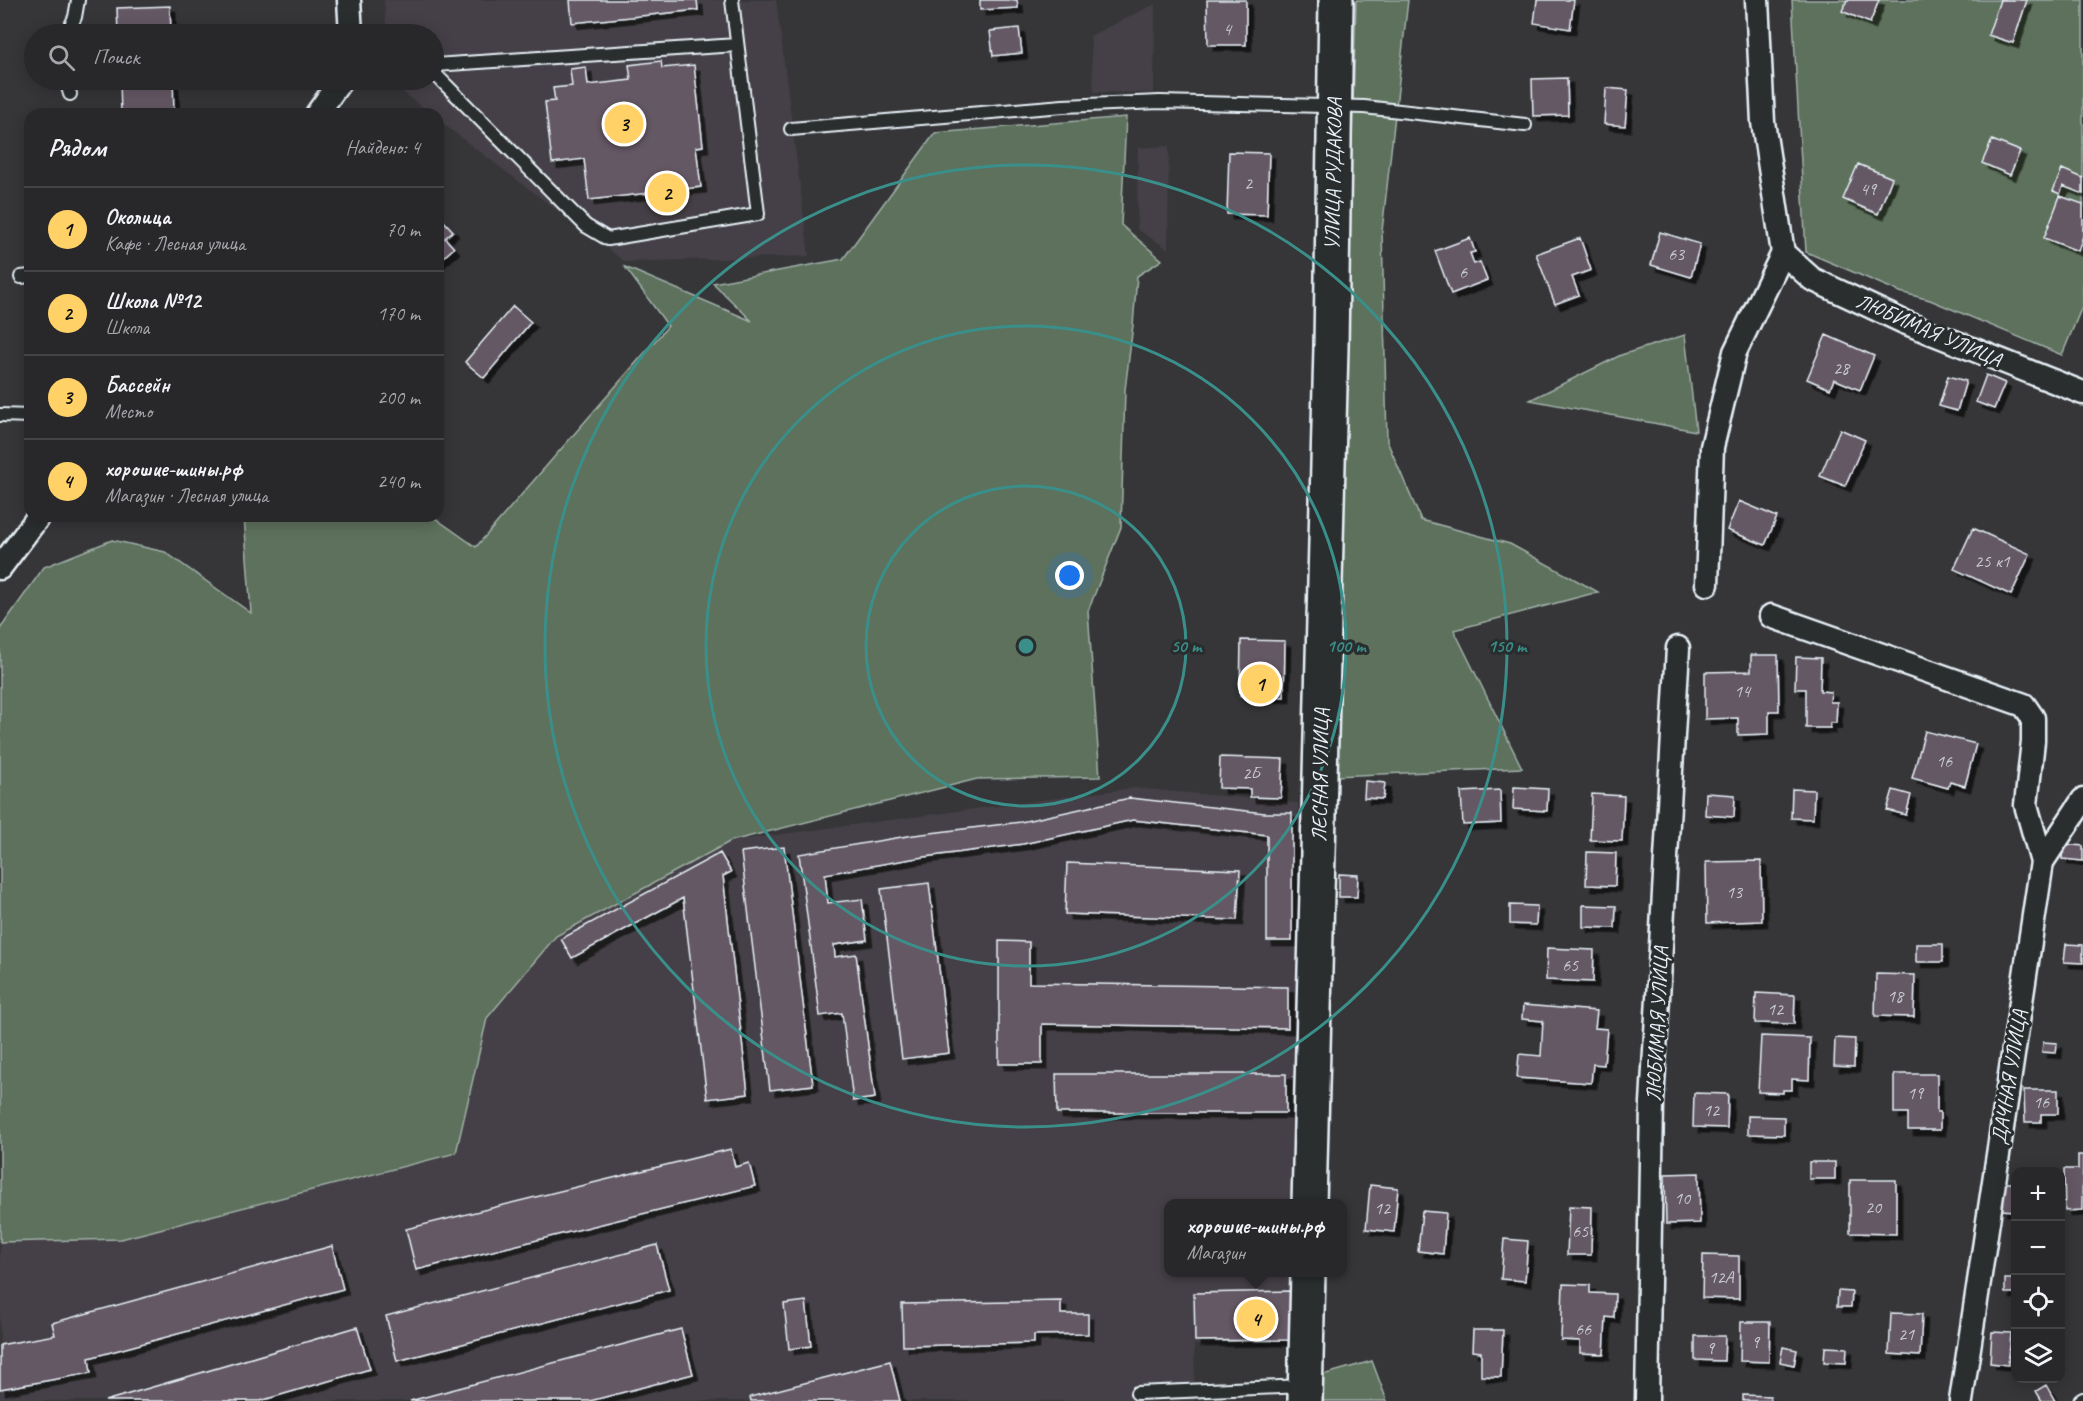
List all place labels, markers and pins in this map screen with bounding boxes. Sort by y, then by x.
pin: 3 [604,102,644,146]
pin: 2 [648,170,686,216]
centre of rings [1016,636,1036,656]
pin: 1 [1240,662,1280,706]
pin: 4 [1236,1296,1276,1342]

